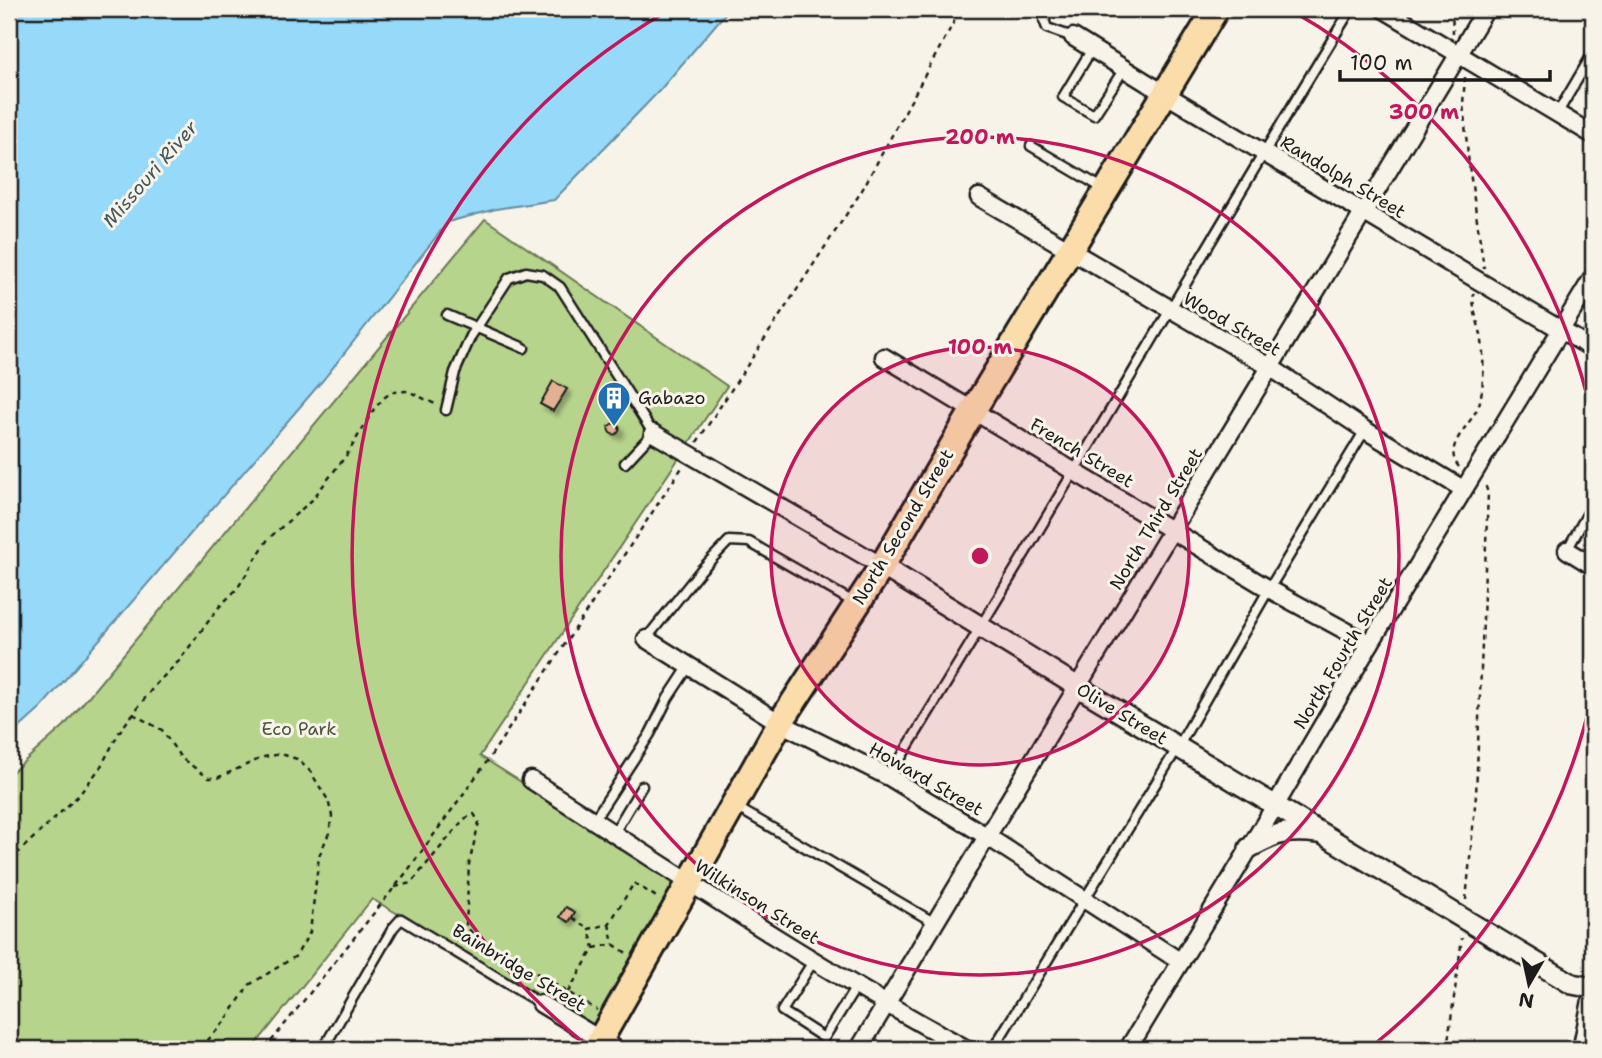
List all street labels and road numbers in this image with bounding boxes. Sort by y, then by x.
street label: Randolph Street [1276,130,1410,224]
street label: Wood Street [1179,286,1285,362]
street label: French Street [1026,413,1138,493]
street label: North Third Street [1104,443,1208,594]
street label: North Second Street [847,444,959,609]
street label: North Fourth Street [1288,572,1398,734]
street label: Olive Street [1072,677,1172,751]
street label: Howard Street [864,737,988,822]
street label: Wilkinson Street [690,854,824,950]
street label: Bainbridge Street [448,919,590,1017]

